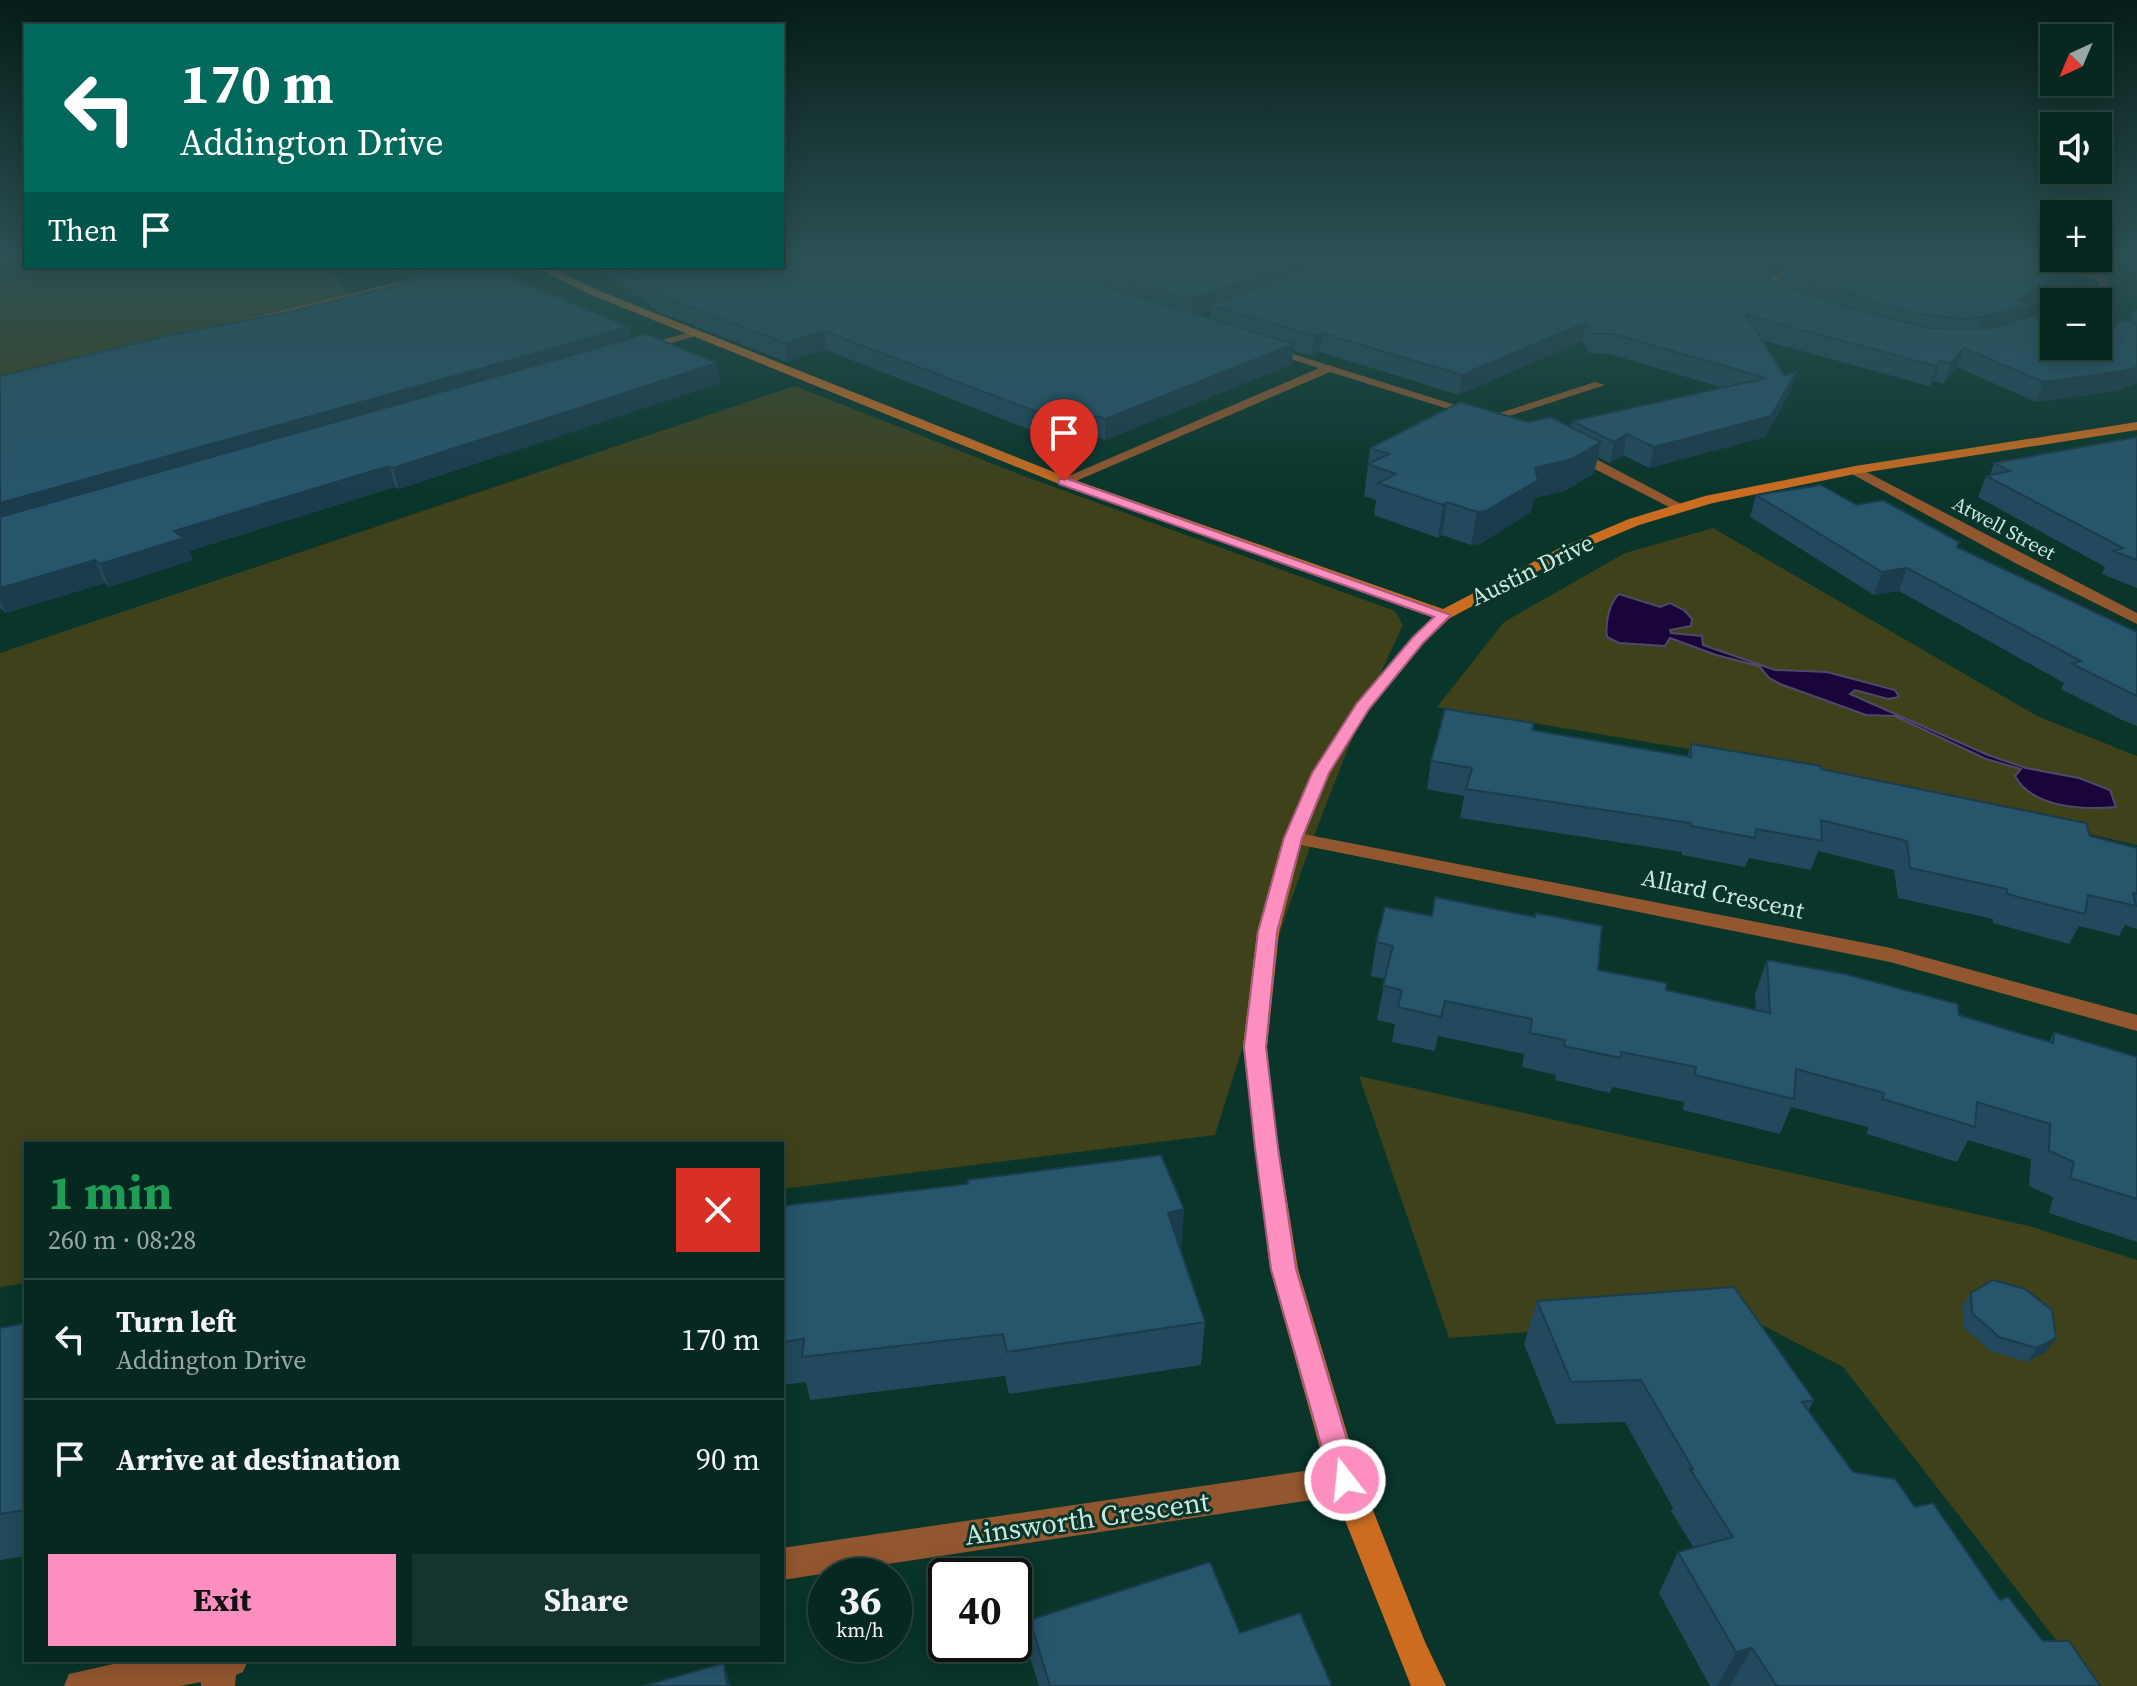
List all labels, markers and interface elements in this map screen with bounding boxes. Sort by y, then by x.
north arrow [2040,24,2112,96]
map controls [2040,24,2112,360]
text: 170 m [180,45,334,122]
icon: left [48,56,152,160]
button: sound [2040,112,2112,184]
text: Addington Drive [180,118,444,167]
button: + [2040,200,2112,272]
icon: arrive [134,208,178,252]
text: Then [48,210,118,251]
button: − [2040,288,2112,360]
pin [1030,399,1098,481]
icon: arrive [1042,411,1086,455]
street label: Atwell Street [1948,489,2061,567]
street label: Austin Drive [1465,526,1599,613]
street label: Allard Crescent [1639,860,1807,927]
text: 1 min [48,1159,173,1225]
button: close [676,1168,760,1252]
text: 260 m · 08:28 [48,1222,196,1258]
text: Turn left [116,1301,236,1342]
icon: left [48,1317,92,1361]
text: 170 m [681,1319,760,1360]
text: Addington Drive [116,1342,306,1378]
icon: arrive [48,1437,92,1481]
position arrow [1303,1438,1387,1522]
text: Arrive at destination [116,1439,401,1480]
text: 90 m [696,1439,760,1480]
street label: Ainsworth Crescent [962,1482,1213,1554]
button: Exit [48,1554,396,1646]
button: Share [412,1554,760,1646]
speed limit sign: 40 [928,1558,1032,1662]
text: 36 [838,1573,882,1627]
text: km/h [836,1616,884,1644]

